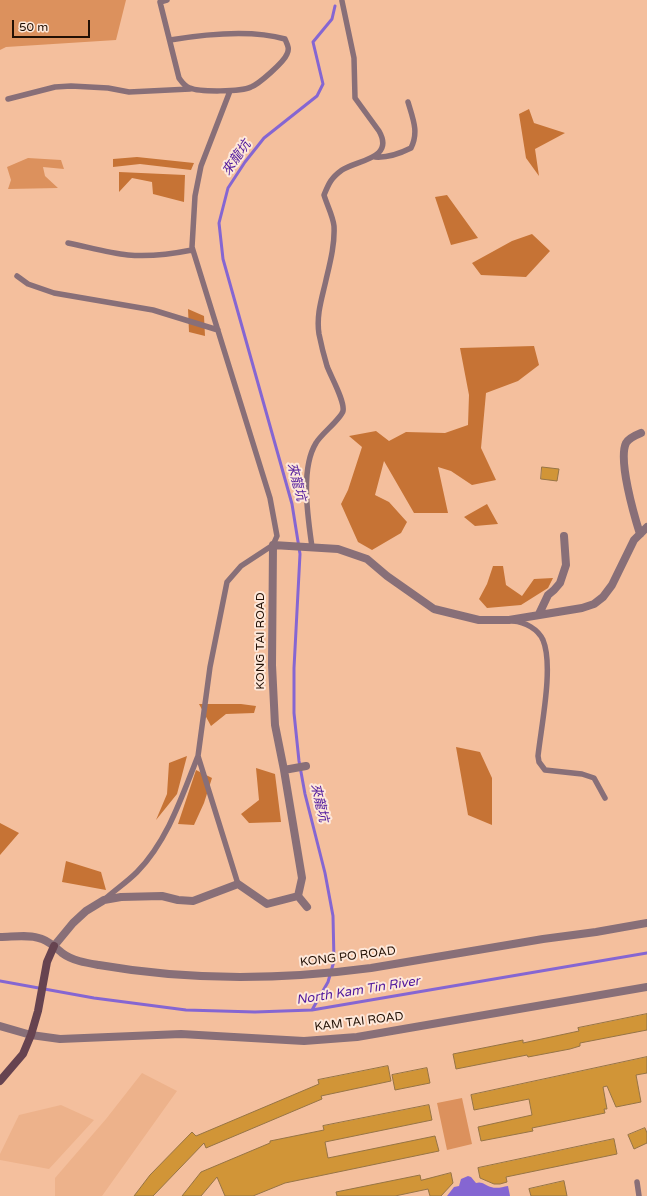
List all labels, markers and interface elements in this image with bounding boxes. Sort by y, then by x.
scale bar [14,12,92,38]
text: 50 m [19,20,48,34]
water label: 來龍坑 [219,138,255,178]
water label: 來龍坑 [283,461,309,503]
street label: KONG TAI ROAD [254,592,268,690]
water label: 來龍坑 [307,782,331,824]
street label: KONG PO ROAD [299,944,397,970]
water label: North Kam Tin River [295,974,421,1008]
street label: KAM TAI ROAD [314,1009,404,1035]

